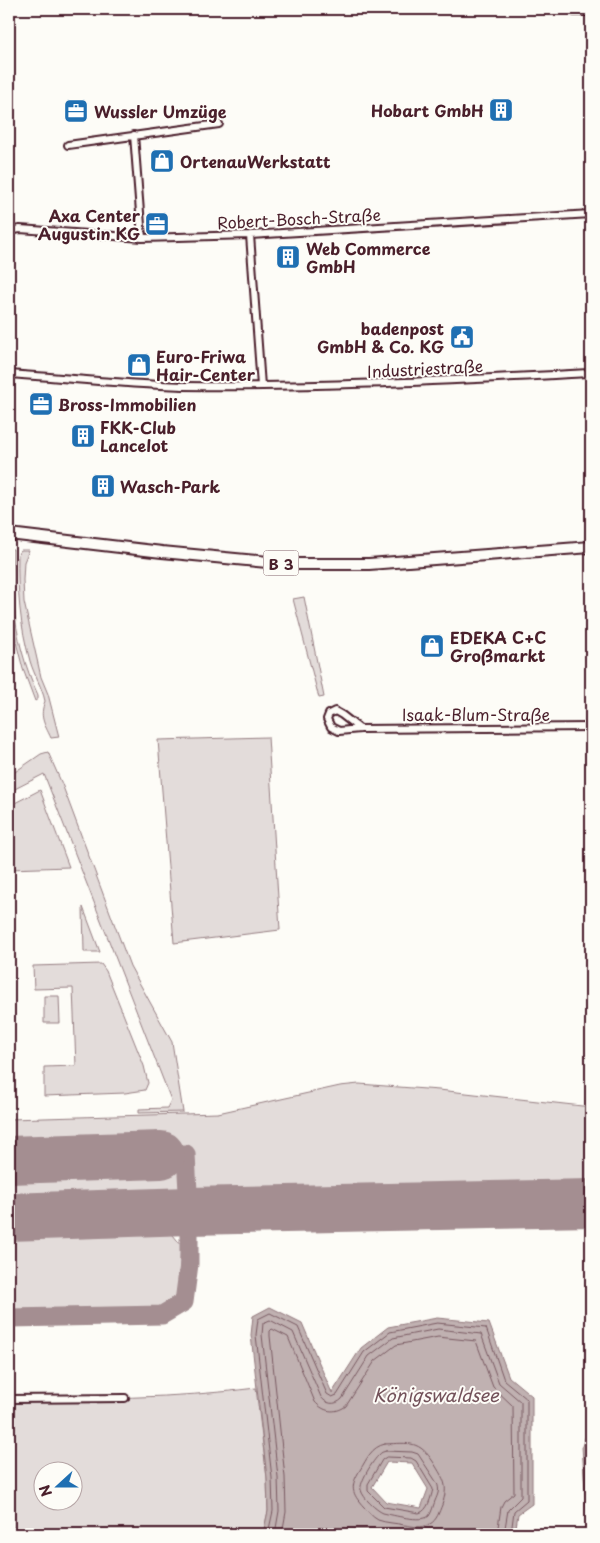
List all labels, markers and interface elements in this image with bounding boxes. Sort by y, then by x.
building icon: Hobart GmbH [488,97,514,123]
office icon: Wussler Umzüge [63,98,89,124]
place label: Hobart GmbH [371,98,484,122]
place label: Wussler Umzüge [94,99,227,123]
shop icon: OrtenauWerkstatt [149,148,175,174]
place label: OrtenauWerkstatt [180,149,331,173]
street label: Robert-Bosch-Straße [217,202,381,234]
place label: Axa Center Augustin KG [38,203,141,245]
office icon: Axa Center Augustin KG [144,211,170,237]
place label: Web Commerce GmbH [306,236,431,278]
building icon: Web Commerce GmbH [275,244,301,270]
place label: badenpost GmbH & Co. KG [317,316,444,358]
public building icon: badenpost GmbH & Co. KG [449,324,475,350]
place label: Euro-Friwa Hair-Center [156,344,256,386]
shop icon: Euro-Friwa Hair-Center [126,352,152,378]
street label: Industriestraße [366,353,484,383]
office icon: Bross-Immobilien [28,391,54,417]
place label: Bross-Immobilien [58,392,196,416]
place label: FKK-Club Lancelot [100,415,176,457]
building icon: FKK-Club Lancelot [70,423,96,449]
building icon: Wasch-Park [90,473,116,499]
place label: Wasch-Park [120,474,220,498]
road number: B 3 [264,550,298,576]
place label: EDEKA C+C Großmarkt [450,625,546,667]
shop icon: EDEKA C+C Großmarkt [419,633,445,659]
street label: Isaak-Blum-Straße [402,702,550,726]
water label: Königswaldsee [373,1381,500,1408]
north arrow [32,1460,82,1510]
text: N [34,1482,57,1500]

